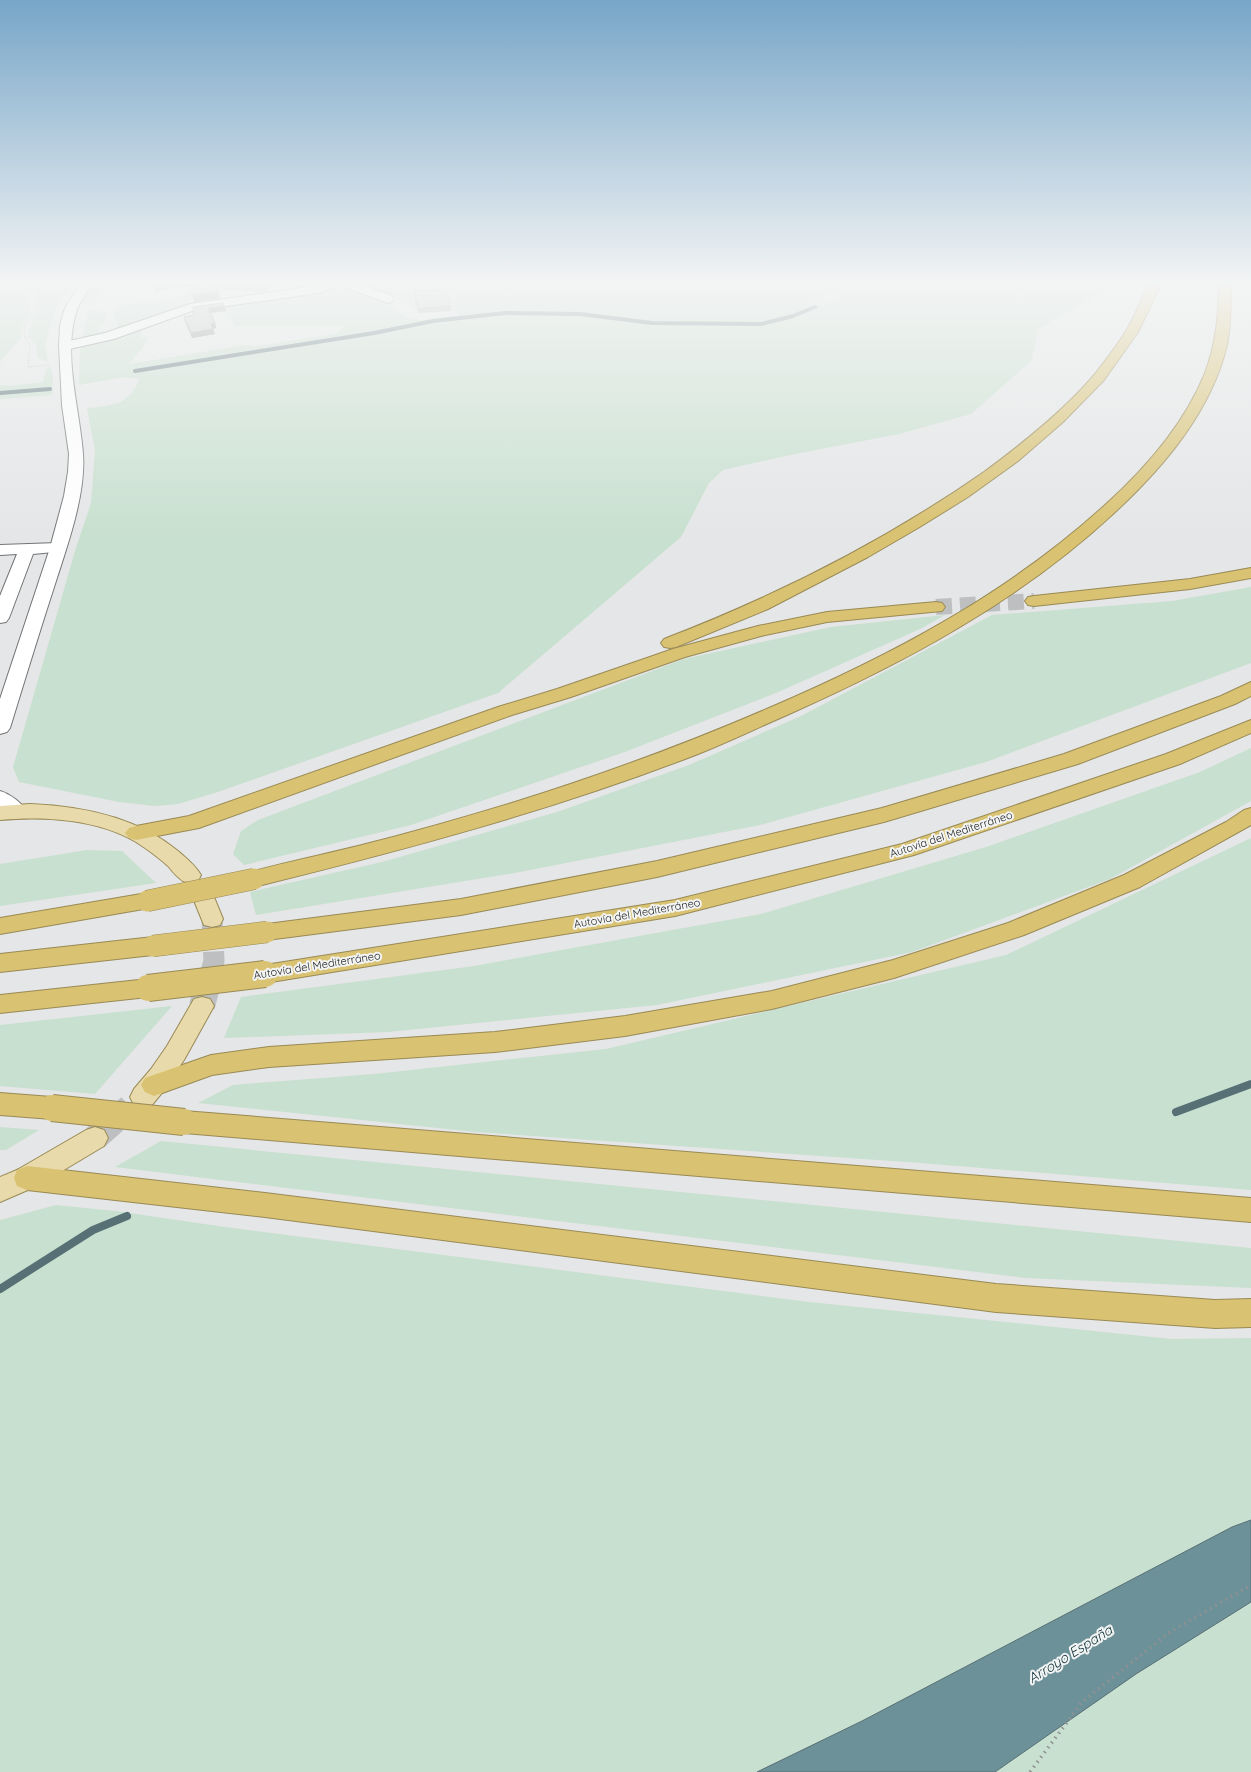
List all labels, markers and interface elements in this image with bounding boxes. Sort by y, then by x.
street label: Autovía del Mediterráneo [888,807,1014,860]
street label: Autovía del Mediterráneo [573,895,702,931]
street label: Autovía del Mediterráneo [253,948,382,982]
water label: Arroyo España [1024,1620,1117,1687]

